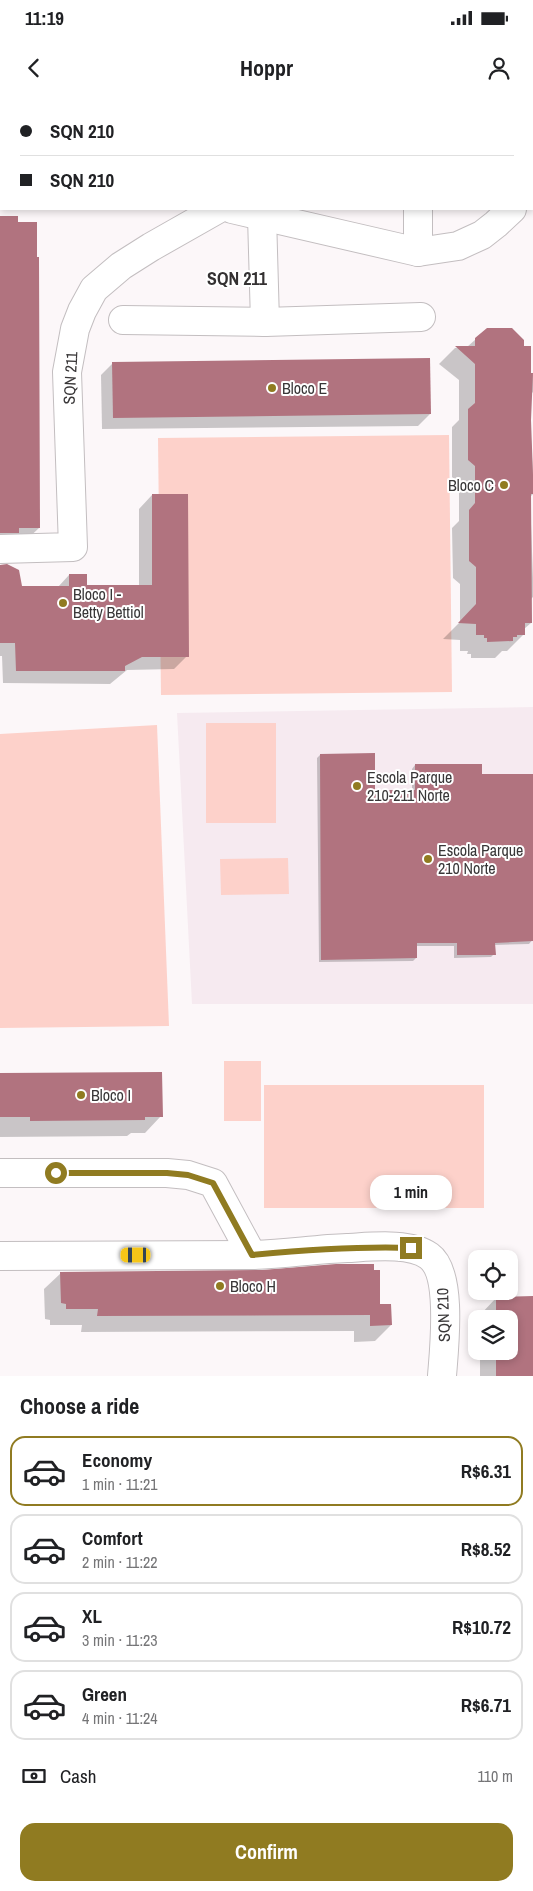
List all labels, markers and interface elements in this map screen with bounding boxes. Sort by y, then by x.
text: 11:19 [25,5,64,31]
text: Hoppr [240,53,293,83]
icon: back [20,54,48,82]
icon: person [485,54,513,82]
text: SQN 210 [50,118,114,144]
text: SQN 210 [50,167,114,193]
district label: SQN 211 [207,266,268,291]
street label: SQN 211 [58,350,82,405]
place label: Bloco E [282,377,327,399]
marker: Bloco E [266,382,278,394]
place label: Bloco C [448,474,494,496]
marker: Bloco C [498,479,510,491]
place label: Bloco I - Betty Bettiol [73,583,144,623]
marker: Bloco I - Betty Bettiol [57,597,69,609]
place label: Escola Parque 210-211 Norte [367,766,452,806]
marker: Escola Parque 210-211 Norte [351,780,363,792]
place label: Escola Parque 210 Norte [438,839,523,879]
marker: Escola Parque 210 Norte [422,853,434,865]
place label: Bloco I [91,1084,131,1106]
marker: Bloco I [75,1089,87,1101]
route start [45,1162,67,1184]
callout: 1 min [370,1176,452,1210]
text: 1 min [394,1181,428,1203]
route end [400,1237,422,1259]
car [121,1248,151,1263]
map controls [468,1250,518,1360]
button: locate [468,1250,518,1300]
place label: Bloco H [230,1275,276,1297]
marker: Bloco H [214,1280,226,1292]
street label: SQN 210 [431,1288,455,1342]
button: layers [468,1310,518,1360]
text: Choose a ride [20,1391,139,1421]
text: Economy [82,1447,152,1473]
icon: car [22,1449,67,1494]
text: R$6.31 [461,1458,511,1484]
text: 1 min · 11:21 [82,1473,158,1495]
text: Comfort [82,1525,143,1551]
icon: car [22,1527,67,1572]
text: R$8.52 [461,1536,511,1562]
text: 2 min · 11:22 [82,1551,158,1573]
text: XL [82,1603,102,1629]
icon: car [22,1605,67,1650]
text: R$10.72 [452,1614,511,1640]
text: 3 min · 11:23 [82,1629,158,1651]
text: Green [82,1681,127,1707]
icon: car [22,1683,67,1728]
text: R$6.71 [461,1692,511,1718]
text: 4 min · 11:24 [82,1707,158,1729]
icon: cash [20,1762,48,1790]
text: Cash [60,1763,96,1789]
text: 110 m [477,1765,513,1787]
button: Confirm [20,1823,513,1881]

